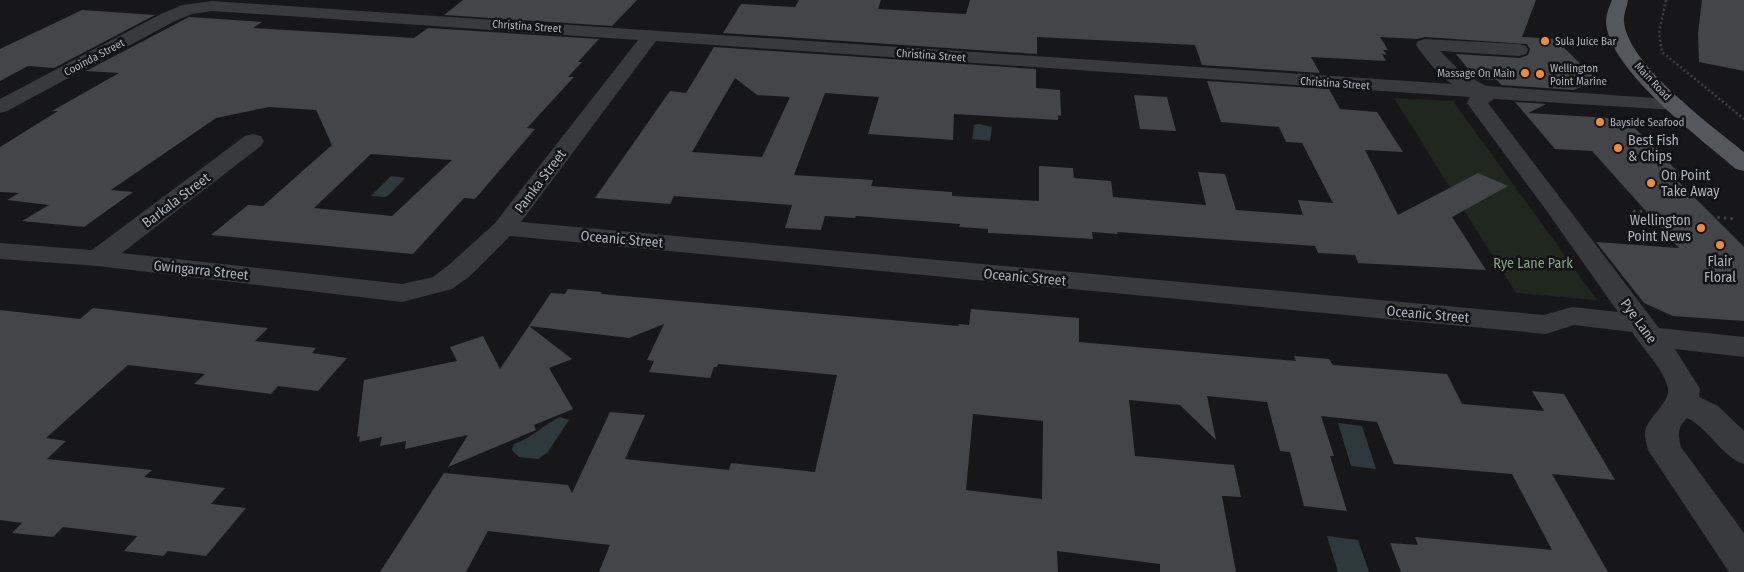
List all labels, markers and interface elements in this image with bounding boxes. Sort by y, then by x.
street label: Christina Street [492,18,563,35]
marker: Sula Juice Bar [1539,35,1551,47]
place label: Sula Juice Bar [1555,35,1616,48]
street label: Cooinda Street [62,36,127,79]
street label: Christina Street [896,47,967,64]
street label: Main Road [1632,60,1673,103]
place label: Wellington Point Marine [1550,62,1607,88]
place label: Massage On Main [1437,67,1515,80]
marker: Massage On Main [1519,67,1531,79]
marker: Wellington Point Marine [1534,68,1546,80]
street label: Christina Street [1300,75,1371,92]
marker: Bayside Seafood [1594,116,1606,128]
place label: Bayside Seafood [1610,116,1684,129]
place label: Best Fish & Chips [1628,132,1679,165]
marker: Best Fish & Chips [1612,142,1624,154]
street label: Pamka Street [511,146,570,216]
place label: On Point Take Away [1661,167,1720,200]
street label: Barkala Street [139,169,214,231]
marker: On Point Take Away [1645,177,1657,189]
place label: Wellington Point News [1627,212,1691,245]
marker: Wellington Point News [1695,222,1707,234]
street label: Oceanic Street [580,227,664,252]
marker: Flair Floral [1714,239,1726,251]
place label: Flair Floral [1704,253,1736,286]
park label: Rye Lane Park [1493,255,1573,272]
street label: Gwingarra Street [153,257,250,284]
street label: Oceanic Street [983,265,1067,290]
street label: Pye Lane [1617,296,1660,347]
street label: Oceanic Street [1386,302,1470,327]

